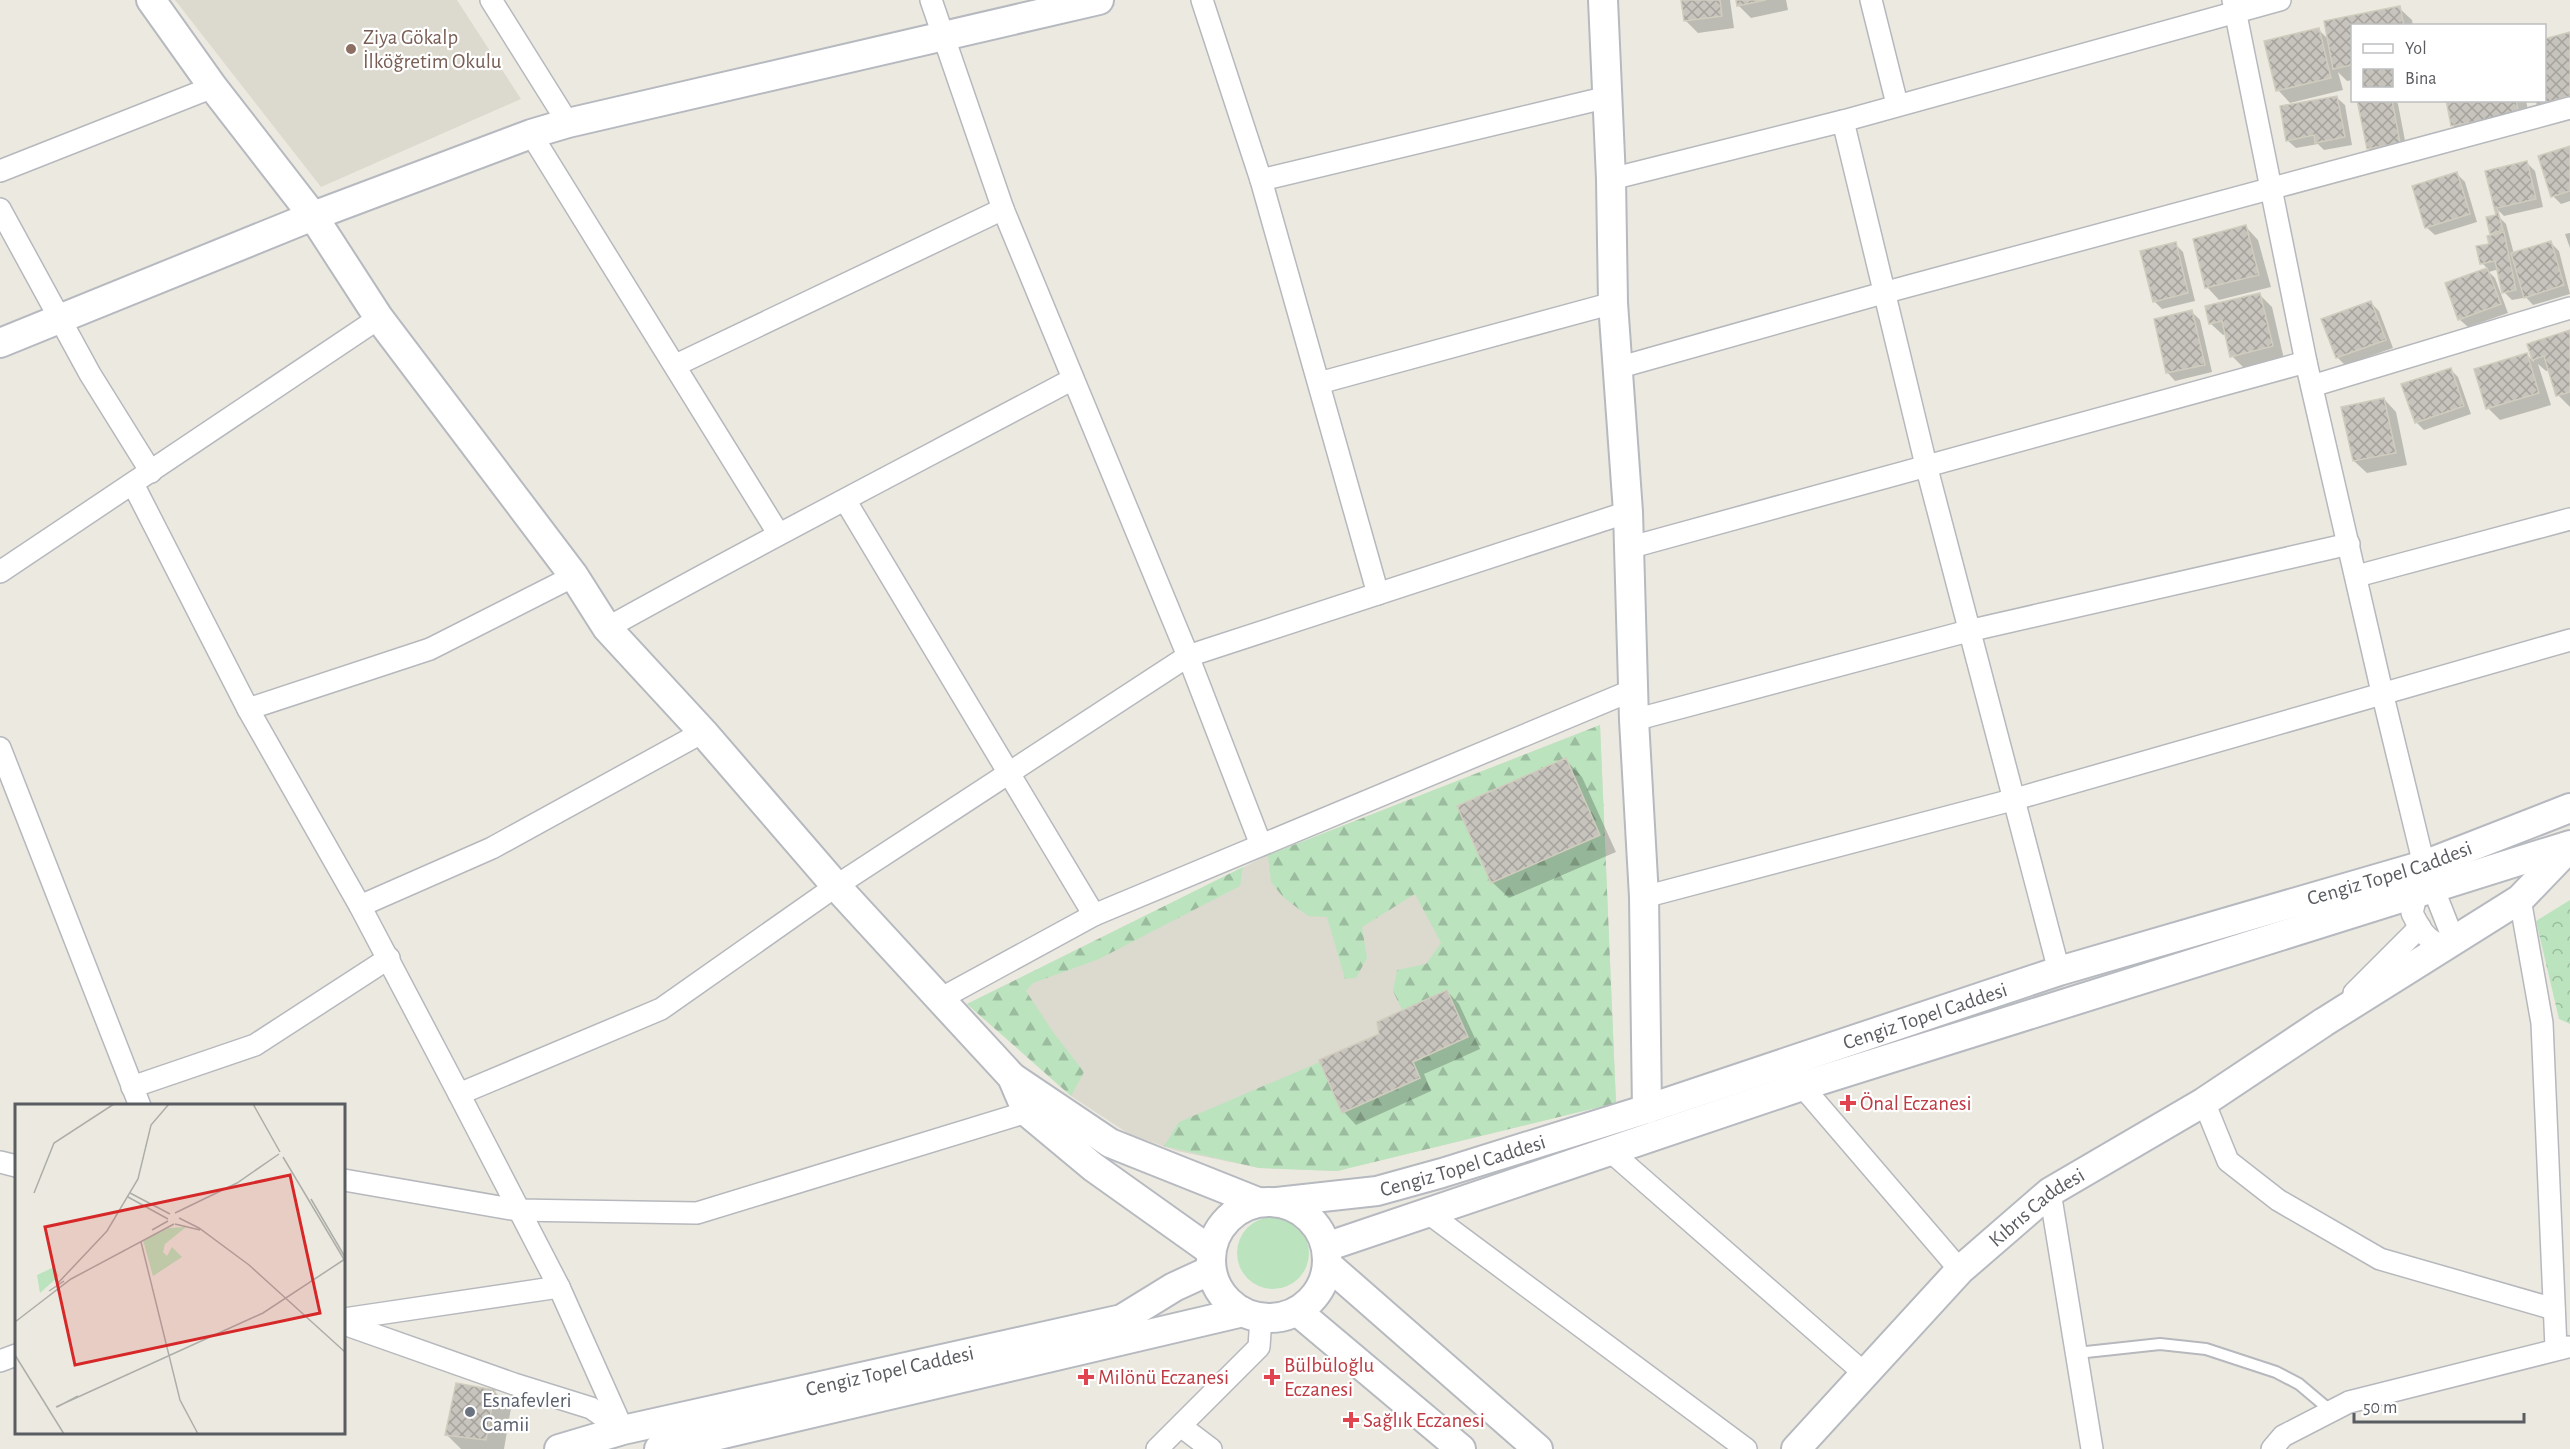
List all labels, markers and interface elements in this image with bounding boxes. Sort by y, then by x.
legend [2351,24,2546,102]
place label: Ziya Gökalp İlköğretim Okulu [363,27,502,72]
text: Yol [2405,40,2427,58]
marker: Ziya Gökalp İlköğretim Okulu [344,42,358,56]
text: Bina [2405,70,2437,88]
street label: Cengiz Topel Caddesi [2305,837,2475,909]
street label: Cengiz Topel Caddesi [1840,979,2010,1054]
place label: Önal Eczanesi [1860,1092,1972,1114]
marker: Önal Eczanesi [1841,1096,1855,1110]
inset map [15,1104,345,1434]
street label: Cengiz Topel Caddesi [1378,1131,1548,1201]
street label: Kıbrıs Caddesi [1985,1164,2088,1251]
street label: Cengiz Topel Caddesi [804,1342,976,1400]
place label: Bülbüloğlu Eczanesi [1284,1355,1375,1400]
place label: Milönü Eczanesi [1098,1367,1229,1388]
marker: Milönü Eczanesi [1079,1370,1093,1384]
marker: Bülbüloğlu Eczanesi [1265,1370,1279,1384]
scale bar [2354,1386,2524,1424]
place label: Esnafevleri Camii [482,1390,572,1435]
text: 50 m [2363,1399,2397,1417]
marker: Esnafevleri Camii [463,1405,477,1419]
place label: Sağlık Eczanesi [1363,1410,1485,1431]
marker: Sağlık Eczanesi [1344,1413,1358,1427]

